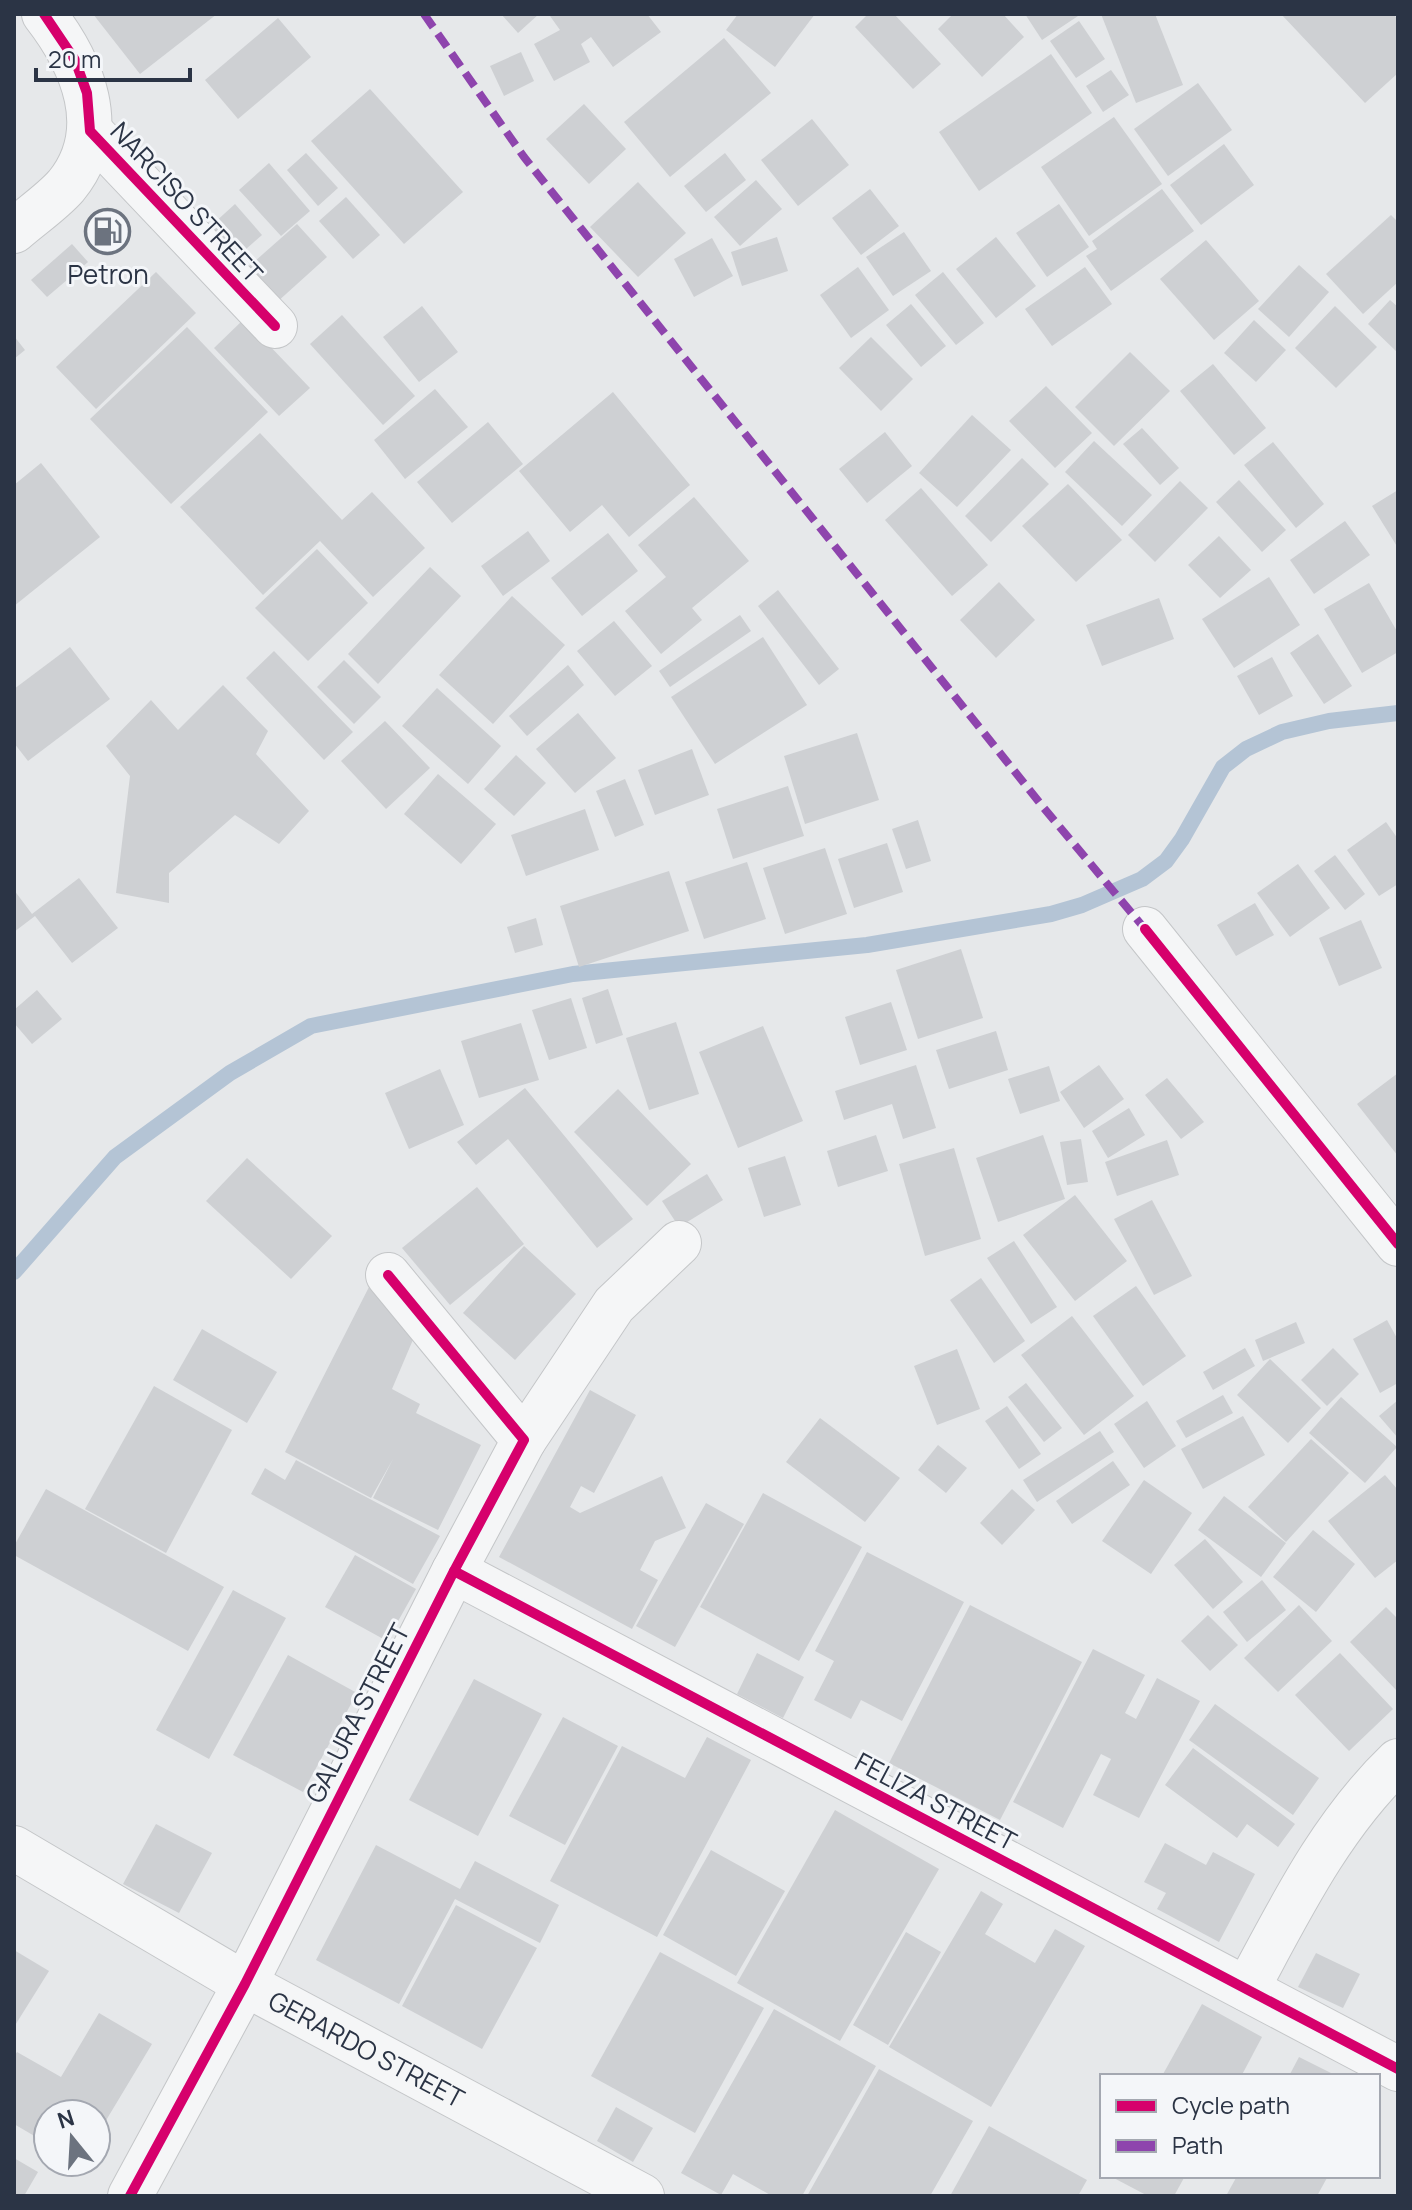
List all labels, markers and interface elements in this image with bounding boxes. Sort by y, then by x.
scale bar [36,32,190,82]
text: 20 m [48,42,101,75]
street label: NARCISO STREET [103,114,271,291]
fuel station icon: Petron [84,207,132,255]
place label: Petron [67,256,149,292]
street label: GALURA STREET [296,1617,418,1809]
street label: FELIZA STREET [849,1743,1023,1859]
street label: GERARDO STREET [262,1982,471,2116]
legend [1100,2074,1380,2178]
text: Cycle path [1172,2088,1290,2121]
north arrow [32,2098,112,2178]
text: N [54,2102,78,2136]
text: Path [1172,2128,1223,2161]

